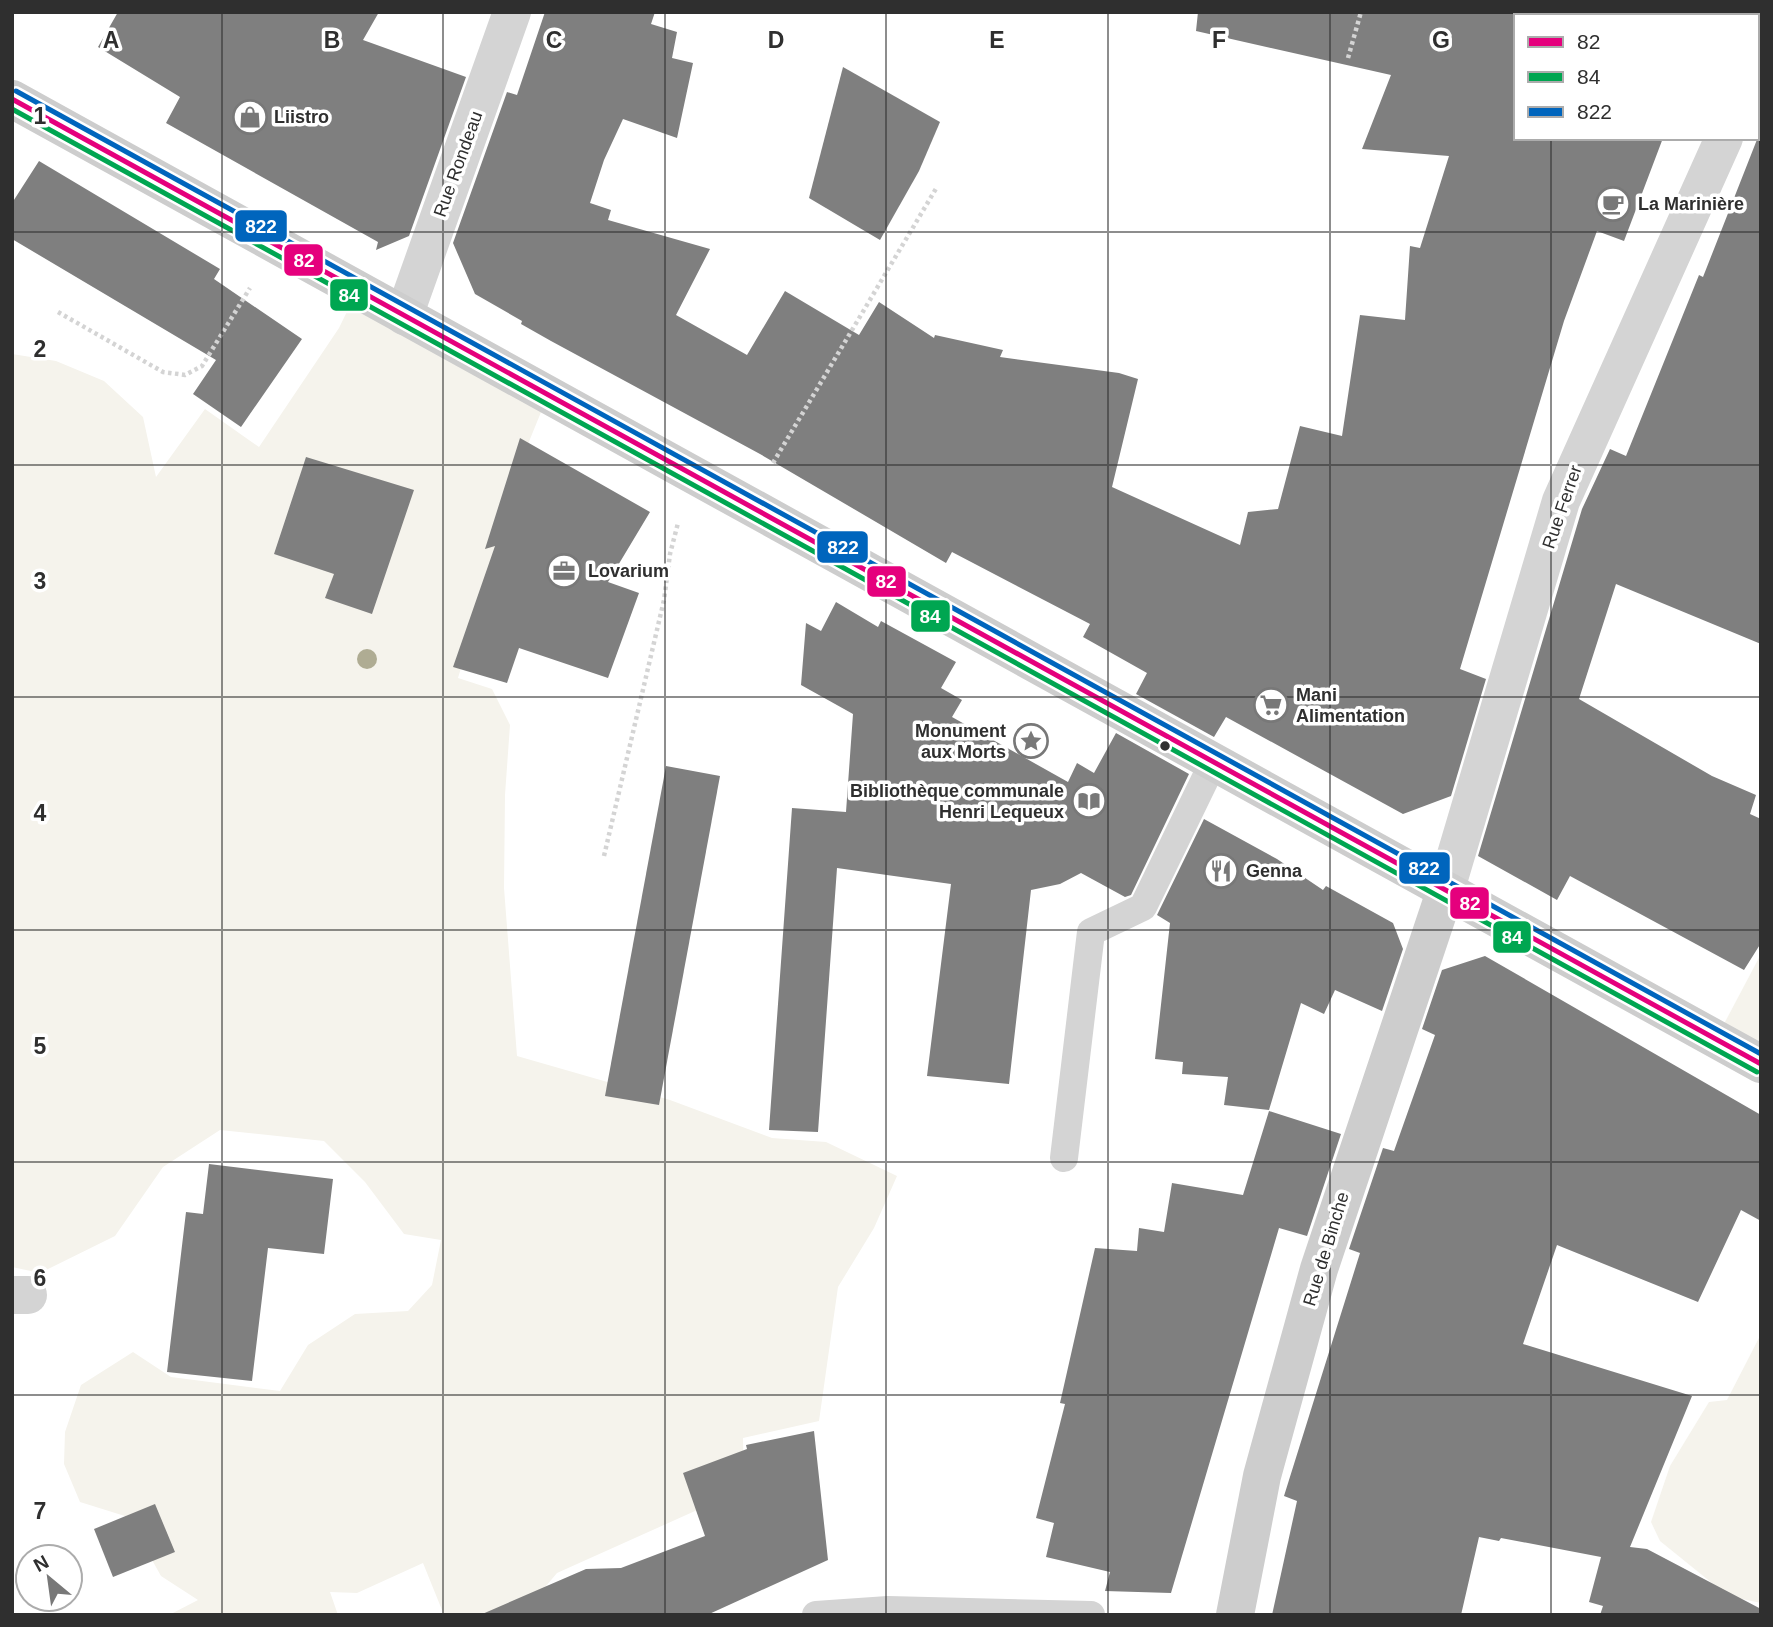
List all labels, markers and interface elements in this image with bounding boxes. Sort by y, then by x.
legend [1514,14,1759,140]
text: A [103,27,119,53]
text: B [324,27,340,53]
text: C [546,27,562,53]
text: D [768,27,784,53]
text: E [989,27,1005,53]
text: F [1212,27,1226,53]
text: G [1432,27,1450,53]
text: 82 [1577,30,1600,53]
text: 84 [1577,65,1601,88]
shop icon: Liistro [231,98,269,136]
text: 822 [1577,100,1612,123]
text: 1 [34,103,47,129]
place label: Liistro [274,107,329,127]
street label: Rue Rondeau [430,108,486,220]
cafe icon: La Marinière [1594,185,1632,223]
place label: La Marinière [1638,194,1744,214]
line badge: 822 [234,209,288,243]
text: 822 [245,216,277,237]
line badge: 82 [283,243,324,277]
text: 82 [293,250,315,271]
line badge: 84 [329,278,369,312]
text: 84 [338,285,360,306]
text: 2 [34,336,46,362]
street label: Rue Ferrer [1538,463,1586,551]
line badge: 822 [816,530,869,564]
text: 822 [827,537,859,558]
office icon: Lovarium [545,552,583,590]
place label: Lovarium [588,561,669,581]
line badge: 82 [866,565,907,598]
text: 3 [34,568,46,594]
text: 82 [875,571,897,592]
line badge: 84 [910,599,951,633]
text: 84 [919,606,941,627]
place label: Mani Alimentation [1296,685,1405,726]
supermarket icon: Mani Alimentation [1252,686,1290,724]
place label: Monument aux Morts [915,721,1006,762]
place icon: Monument aux Morts [1012,722,1050,760]
unlabelled marker [1158,739,1172,753]
place label: Bibliothèque communale Henri Lequeux [850,781,1064,822]
library icon: Bibliothèque communale Henri Lequeux [1070,782,1108,820]
text: 4 [34,800,47,826]
line badge: 822 [1398,851,1451,885]
restaurant icon: Genna [1202,852,1240,890]
text: 822 [1408,858,1440,879]
place label: Genna [1246,861,1303,881]
line badge: 82 [1449,886,1490,920]
text: 82 [1459,893,1481,914]
line badge: 84 [1492,920,1532,954]
text: 84 [1501,927,1523,948]
text: 5 [34,1033,47,1059]
street label: Rue de Binche [1299,1190,1353,1308]
text: 6 [34,1265,46,1291]
text: 7 [34,1498,46,1524]
north arrow [14,1543,84,1613]
text: N [30,1551,52,1576]

